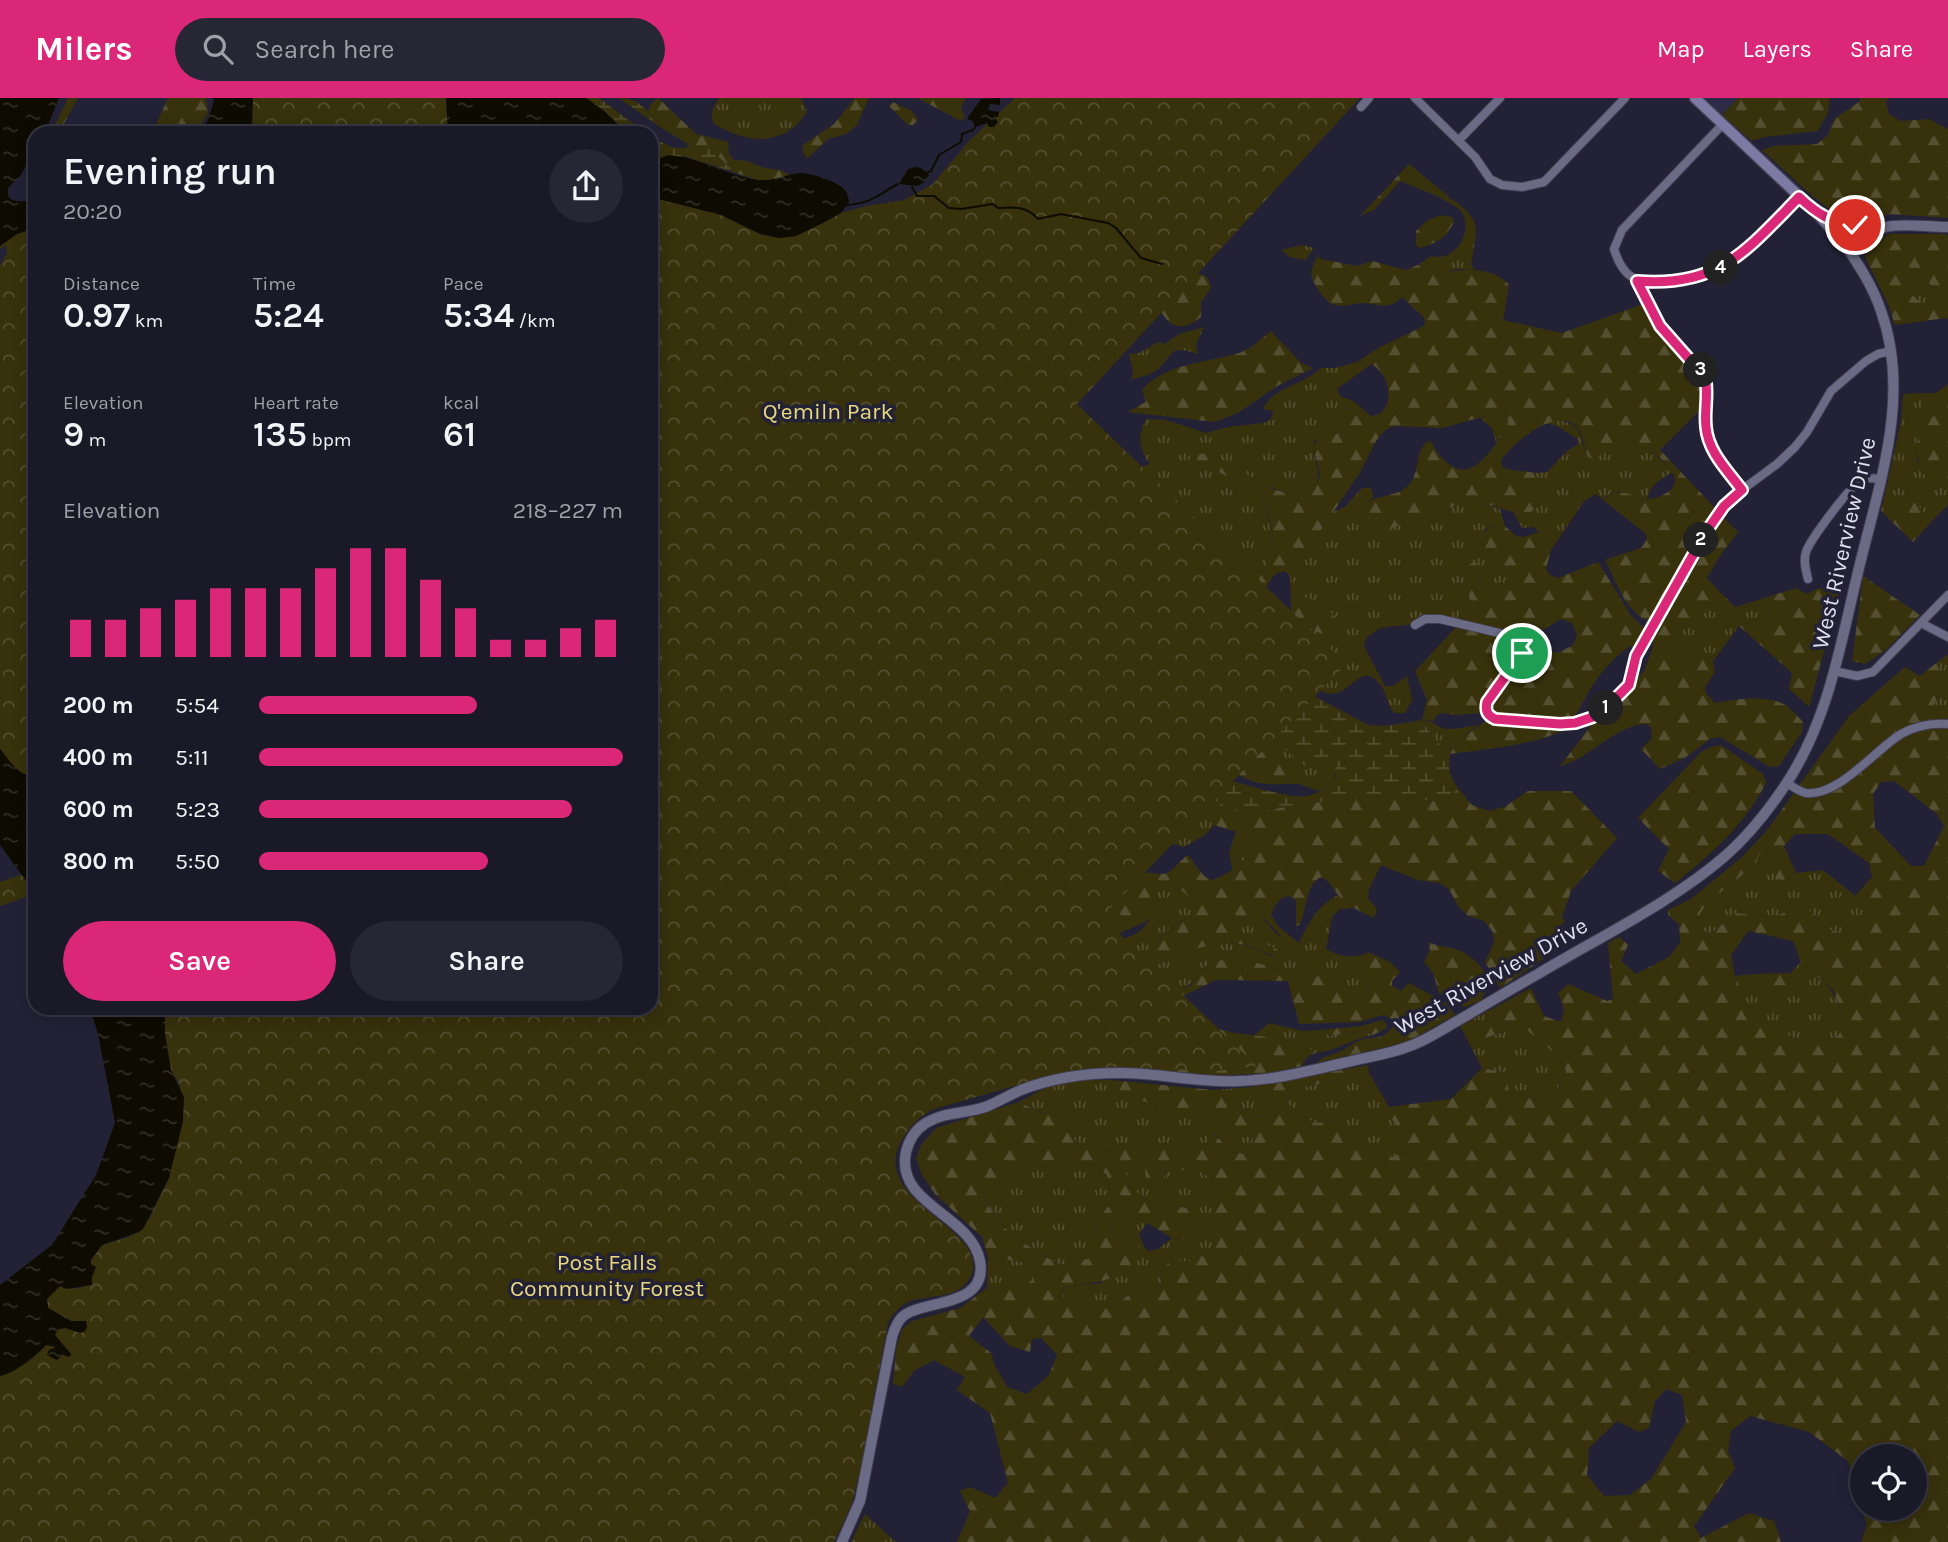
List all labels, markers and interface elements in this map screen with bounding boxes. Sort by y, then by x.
search box [175,18,665,81]
text: Milers [35,30,133,68]
icon: search [199,30,237,68]
text: Search here [255,34,394,65]
text: Map [1657,35,1705,63]
text: Layers [1743,35,1812,63]
text: Share [1850,35,1913,63]
text: Evening run [63,149,277,194]
button: share [549,149,623,223]
pin [1825,195,1885,255]
text: 20:20 [63,198,122,225]
icon: check [1836,206,1874,244]
pin: 4 [1704,250,1738,286]
text: 4 [1715,256,1726,278]
text: Distance [63,273,140,295]
text: Time [253,273,296,295]
text: Pace [443,273,484,295]
text: 0.97 [63,295,130,336]
text: 5:24 [253,295,324,336]
text: 5:34 [443,295,514,336]
text: km [130,310,163,332]
text: /km [514,310,555,332]
pin: 3 [1684,352,1718,388]
text: 3 [1695,358,1706,380]
text: Elevation [63,392,143,414]
text: Heart rate [253,392,339,414]
text: kcal [443,392,479,414]
park label: Q'emiln Park [763,398,893,425]
text: 9 [63,414,84,455]
text: 135 [253,414,307,455]
text: 61 [443,414,476,455]
text: m [84,429,106,451]
text: bpm [307,429,352,451]
street label: West Riverview Drive [1806,434,1882,652]
text: Elevation [63,497,160,524]
text: 218–227 m [513,497,623,524]
pin: 2 [1684,522,1718,558]
text: 2 [1695,528,1706,550]
pin [1492,623,1552,683]
icon: arrive [1503,634,1541,672]
pin: 1 [1588,690,1624,726]
text: 200 m [63,692,134,719]
text: 5:54 [175,692,219,719]
text: 1 [1602,696,1609,718]
text: 400 m [63,744,133,771]
text: 5:11 [175,744,209,771]
text: 600 m [63,796,134,823]
text: 5:23 [175,796,220,823]
text: 800 m [63,848,135,875]
text: 5:50 [175,848,220,875]
street label: West Riverview Drive [1390,912,1592,1040]
button: Save [63,921,336,1001]
button: Share [350,921,623,1001]
park label: Post Falls Community Forest [510,1249,704,1302]
map controls [1850,1444,1927,1521]
button: locate [1850,1444,1927,1521]

